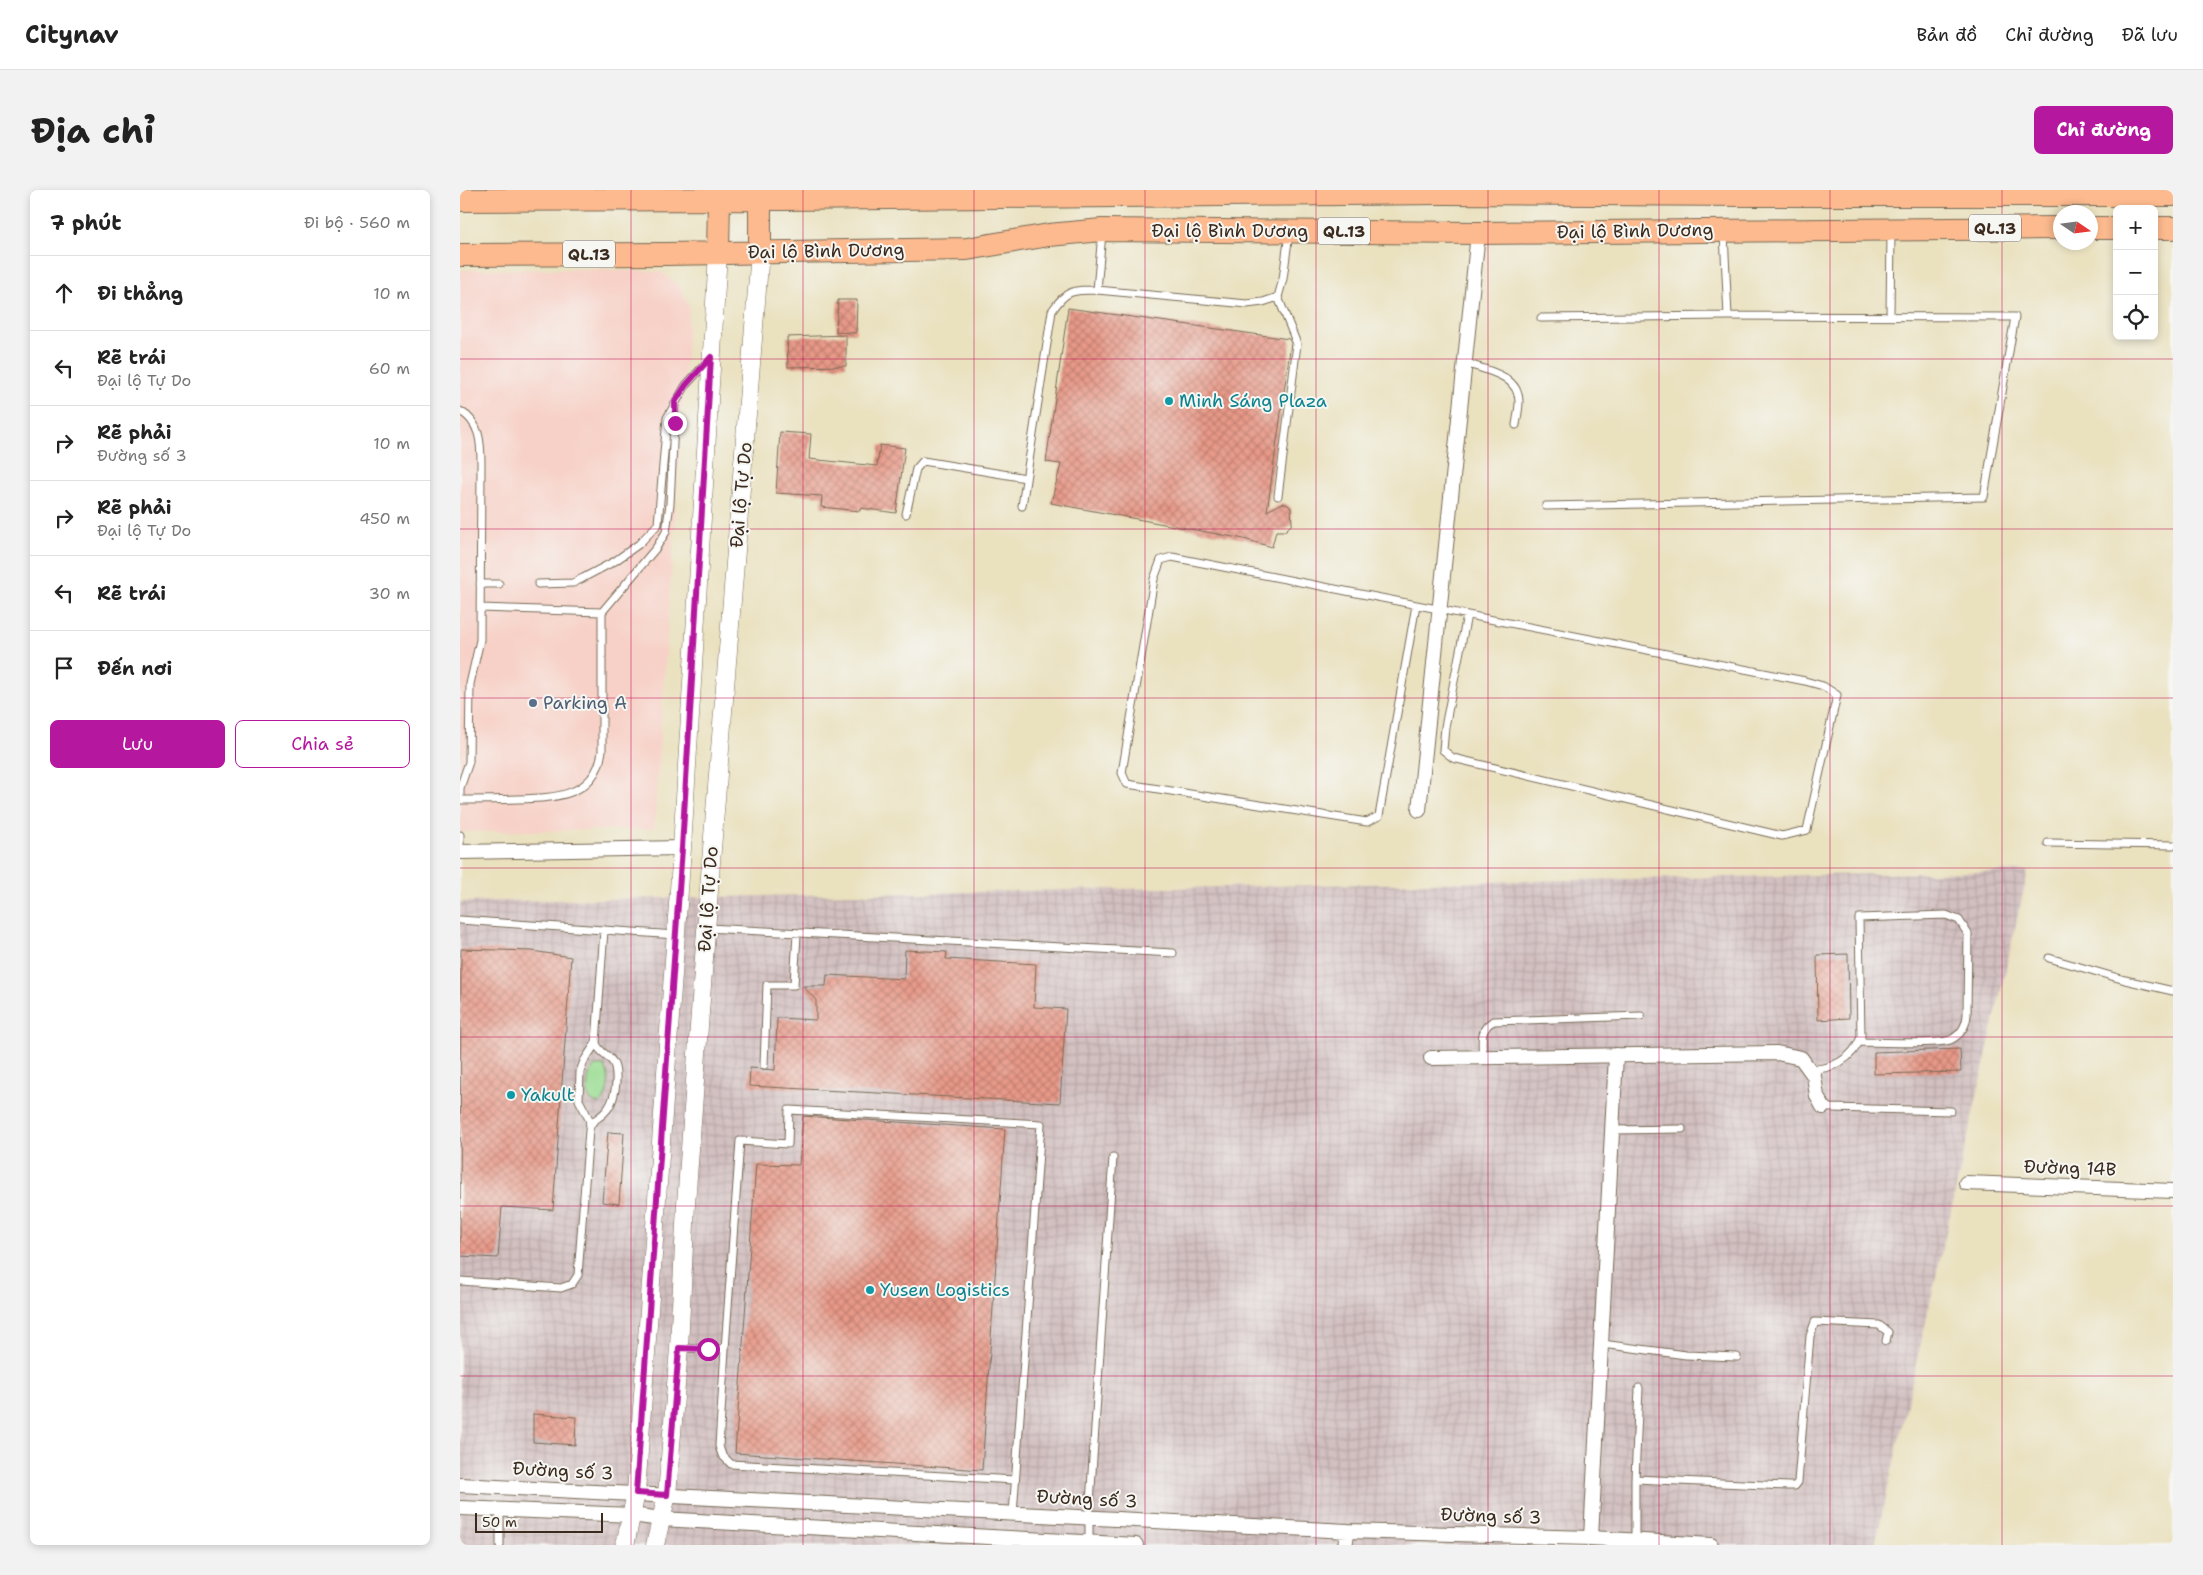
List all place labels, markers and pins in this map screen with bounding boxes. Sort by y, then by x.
place label: Minh Sáng Plaza [1179,389,1327,413]
marker: Minh Sáng Plaza [1163,395,1175,407]
place label: Parking A [543,691,627,715]
marker: Parking A [527,697,539,709]
place label: Yakult [521,1083,575,1107]
marker: Yakult [505,1089,517,1101]
place label: Yusen Logistics [880,1278,1010,1302]
marker: Yusen Logistics [864,1284,876,1296]

